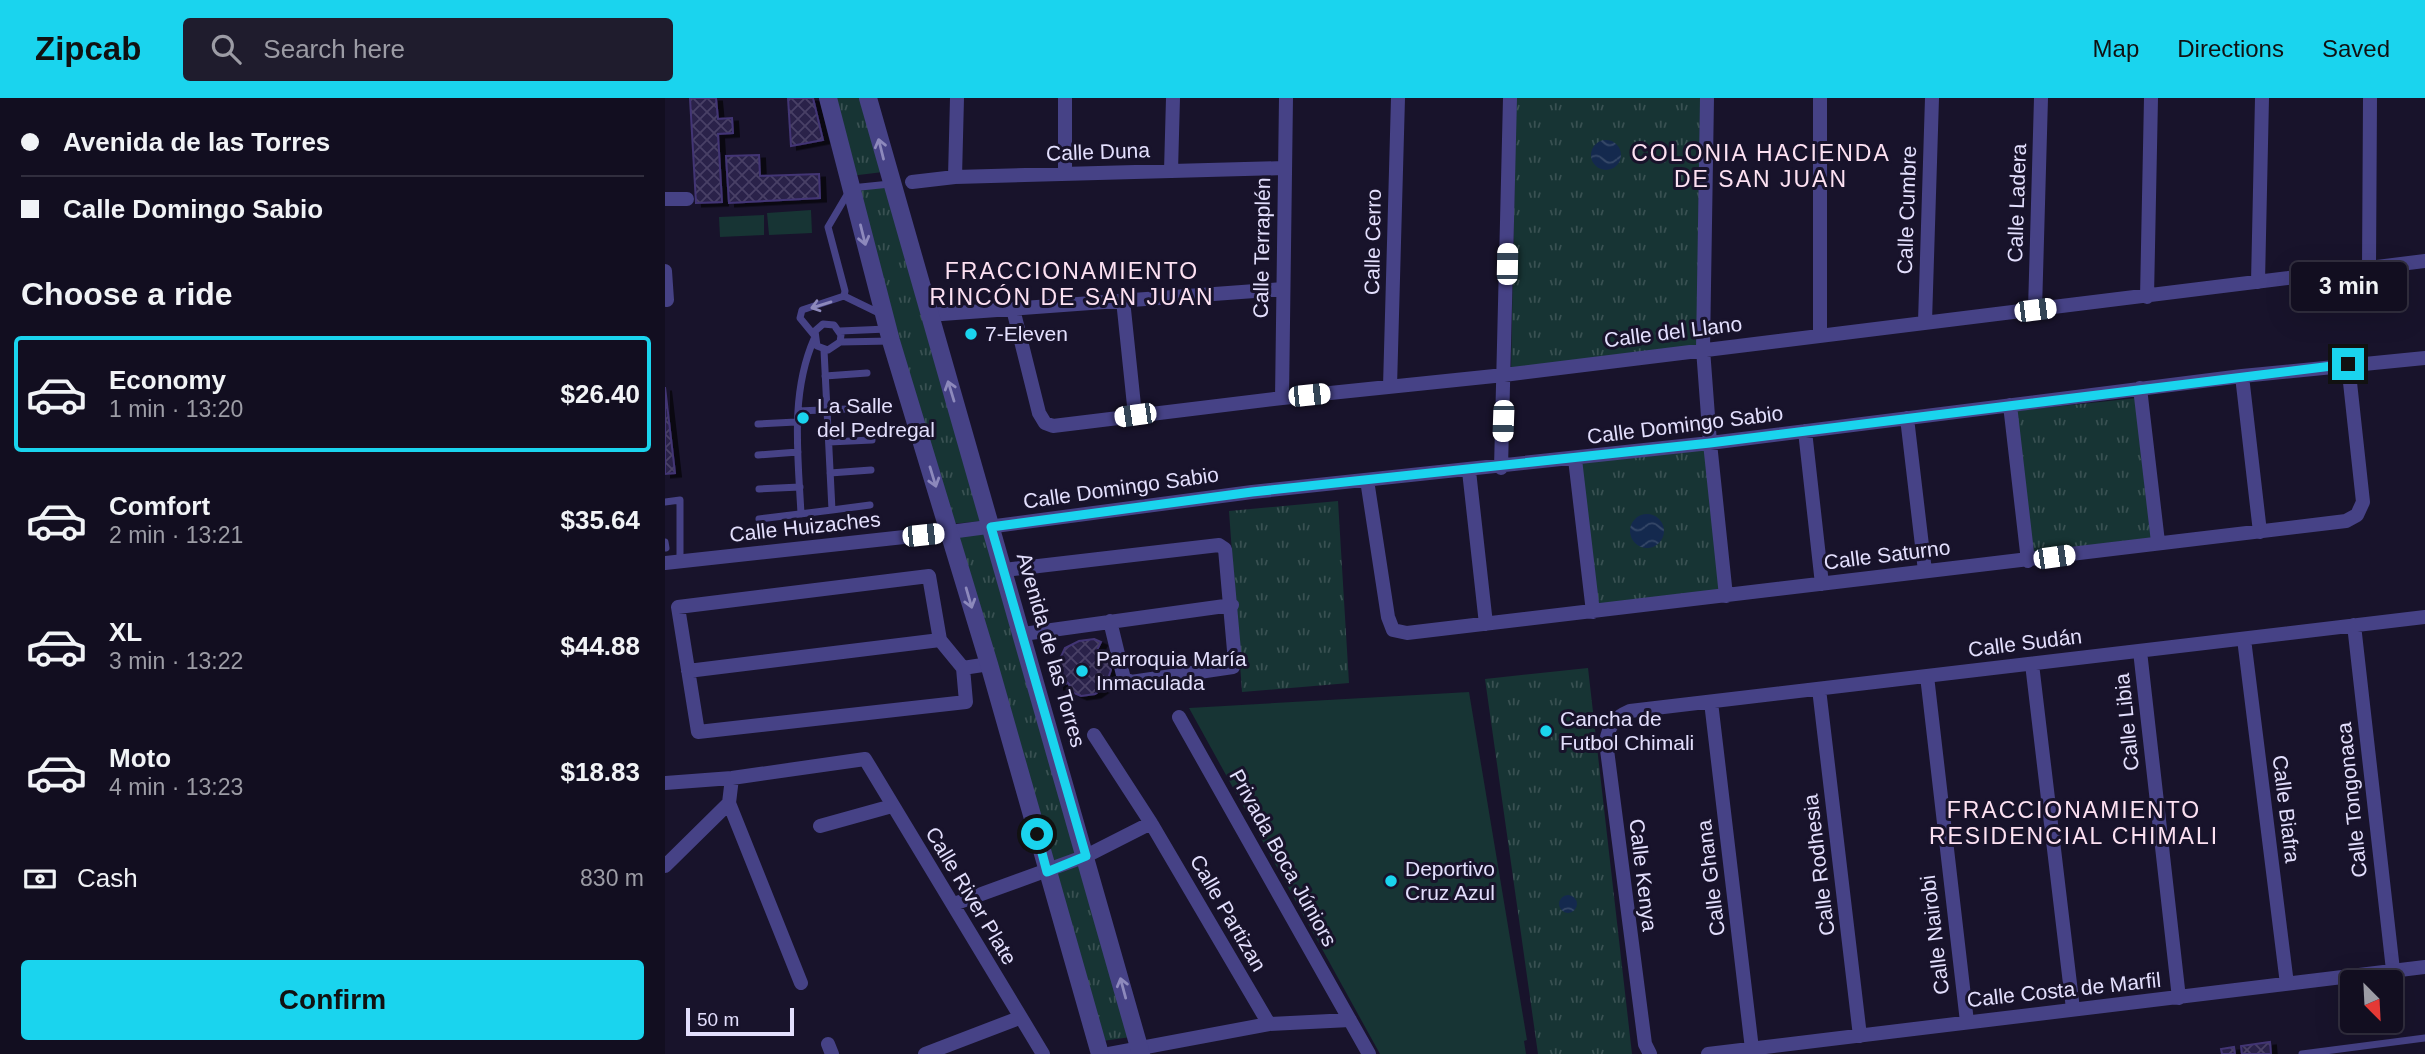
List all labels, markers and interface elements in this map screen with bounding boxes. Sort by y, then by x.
search box [183,18,673,81]
text: Zipcab [35,30,141,67]
icon: search [207,30,245,68]
text: Search here [263,34,405,64]
text: Map [2093,35,2139,62]
text: Directions [2177,35,2284,62]
text: Saved [2322,35,2390,62]
text: Avenida de las Torres [63,127,330,157]
one-way arrow [874,138,887,161]
street label: Calle Duna [1046,138,1151,165]
district label: COLONIA HACIENDA DE SAN JUAN [1631,140,1891,192]
street label: Calle Ladera [2003,143,2030,263]
street label: Calle Cumbre [1893,145,1920,275]
street label: Calle Terraplén [1249,177,1274,319]
street label: Calle Cerro [1360,189,1385,295]
text: Calle Domingo Sabio [63,194,323,224]
one-way arrow [857,223,870,246]
car [1497,243,1518,285]
district label: FRACCIONAMIENTO RINCÓN DE SAN JUAN [929,258,1215,310]
callout: 3 min [2290,262,2406,312]
text: 3 min [2319,273,2379,299]
text: Choose a ride [21,276,233,312]
car [2013,297,2058,323]
one-way arrow [810,299,832,312]
street label: Calle del Llano [1603,312,1743,351]
place label: 7-Eleven [985,322,1068,345]
marker: 7-Eleven [963,326,979,342]
route end [2332,348,2364,380]
icon: car [25,363,88,426]
text: Economy [109,365,226,395]
text: $26.40 [560,379,640,409]
one-way arrow [943,380,956,402]
car [1288,382,1331,408]
place label: La Salle del Pedregal [817,394,935,441]
text: 1 min · 13:20 [109,396,243,422]
car [1492,400,1515,442]
street label: Calle Domingo Sabio [1586,401,1784,448]
car [1113,402,1158,428]
marker: La Salle del Pedregal [795,410,811,426]
street label: Calle Domingo Sabio [1022,462,1220,513]
one-way arrow [928,466,940,488]
icon: car [25,489,88,552]
text: Comfort [109,491,210,521]
text: $35.64 [560,505,640,535]
street label: Calle Huizaches [728,507,882,546]
text: 2 min · 13:21 [109,522,243,548]
car [902,522,945,548]
street label: Calle Saturno [1822,535,1951,574]
car [2032,544,2077,570]
street label: Avenida de las Torres [1013,550,1090,750]
one-way arrow [964,586,977,608]
icon: car [25,615,88,678]
text: XL [109,617,142,647]
street label: Calle Sudán [1967,624,2083,661]
text: $44.88 [560,631,640,661]
place label: Parroquia María Inmaculada [1096,647,1247,694]
text: 3 min · 13:22 [109,648,243,674]
marker: Parroquia María Inmaculada [1074,663,1090,679]
street label: Calle Libia [2110,672,2143,772]
place label: Cancha de Futbol Chimali [1560,707,1694,754]
street label: Calle Tongonaca [2332,721,2371,879]
marker: Cancha de Futbol Chimali [1538,723,1554,739]
icon: car [25,741,88,804]
text: Moto [109,743,171,773]
street label: Calle Biafra [2268,754,2305,865]
text: $18.83 [560,757,640,787]
street label: Privada Boca Júniors [1225,765,1342,950]
text: 4 min · 13:23 [109,774,243,800]
street label: Calle Rodhesia [1798,793,1839,937]
district label: FRACCIONAMIENTO RESIDENCIAL CHIMALI [1929,797,2219,849]
street label: Calle Kenya [1625,817,1662,933]
route start [1021,818,1053,850]
street label: Calle Ghana [1692,818,1729,937]
street label: Calle River Plate [921,823,1022,969]
street label: Calle Partizan [1186,850,1271,975]
place label: Deportivo Cruz Azul [1405,857,1495,904]
icon: cash [21,860,59,898]
text: Cash [77,863,138,893]
text: 830 m [580,865,644,891]
marker: Deportivo Cruz Azul [1383,873,1399,889]
street label: Calle Nairobi [1916,874,1953,996]
button: Confirm [21,960,644,1040]
street label: Calle Costa de Marfil [1966,968,2162,1011]
north arrow [2340,970,2403,1032]
map controls [2340,970,2403,1033]
one-way arrow [1115,977,1128,999]
scale bar [686,1005,795,1037]
text: 50 m [697,1009,739,1030]

